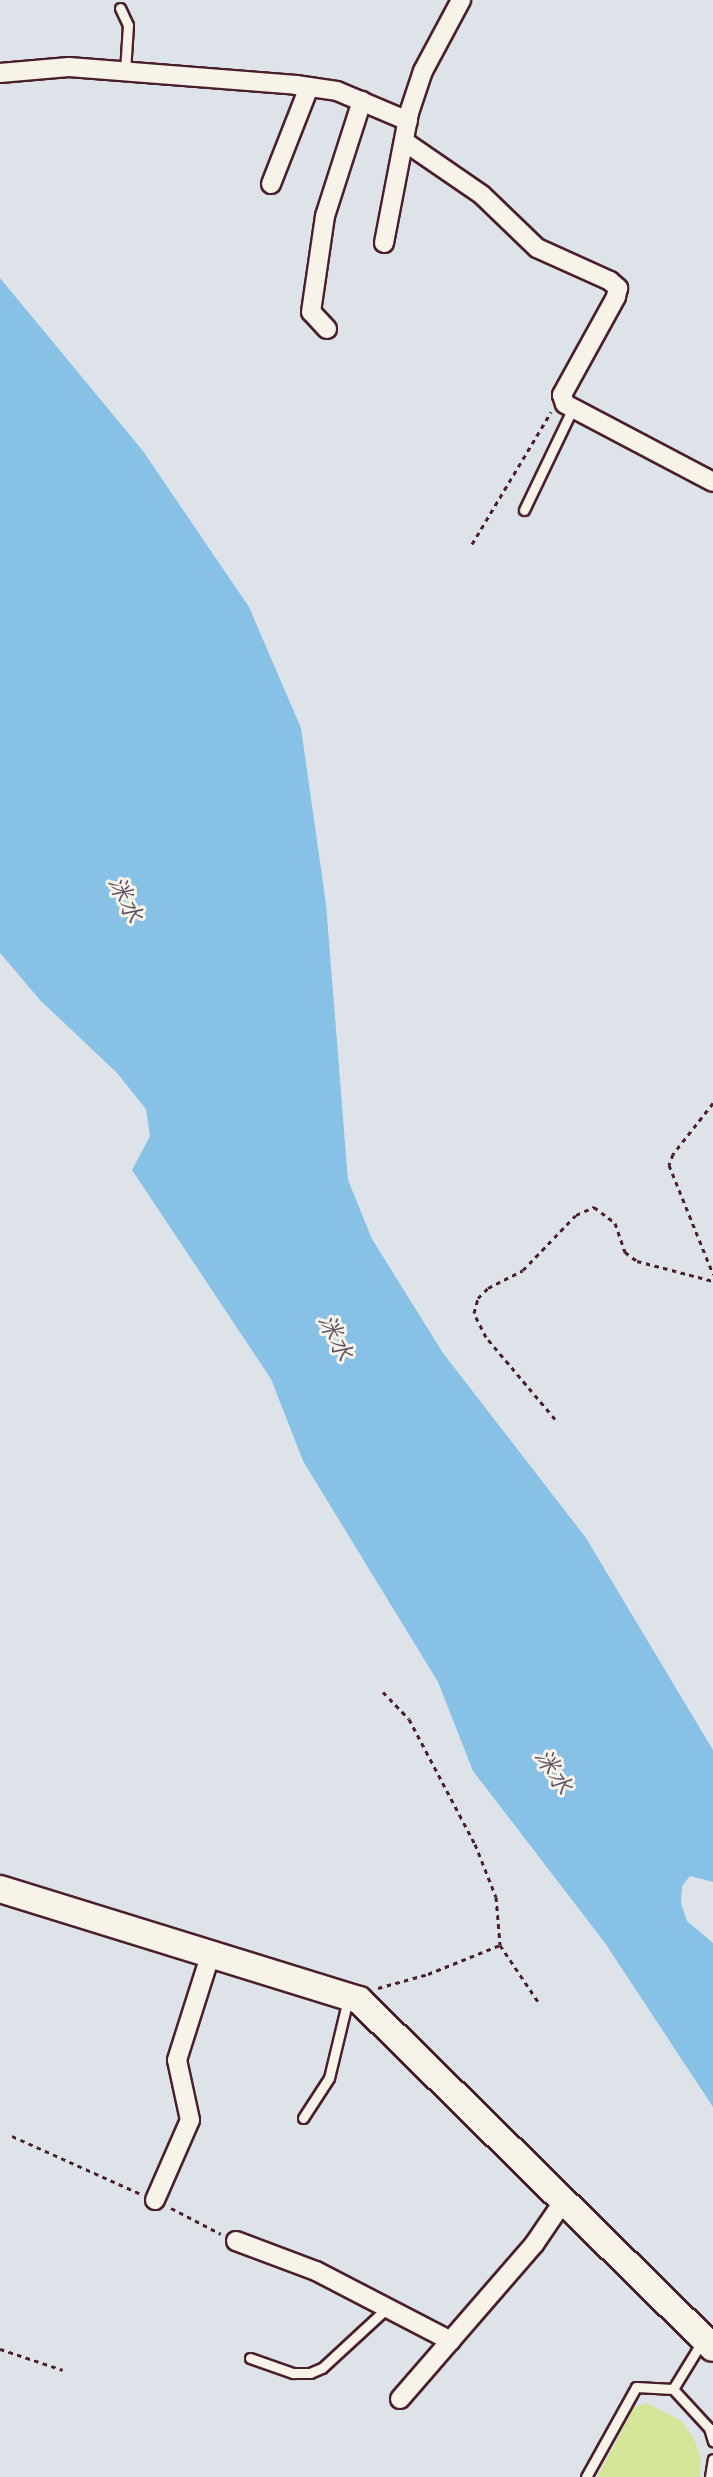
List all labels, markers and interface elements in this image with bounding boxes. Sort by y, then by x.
water label: 洣水 [103,871,149,927]
water label: 洣水 [313,1309,359,1365]
water label: 洣水 [529,1743,579,1799]

